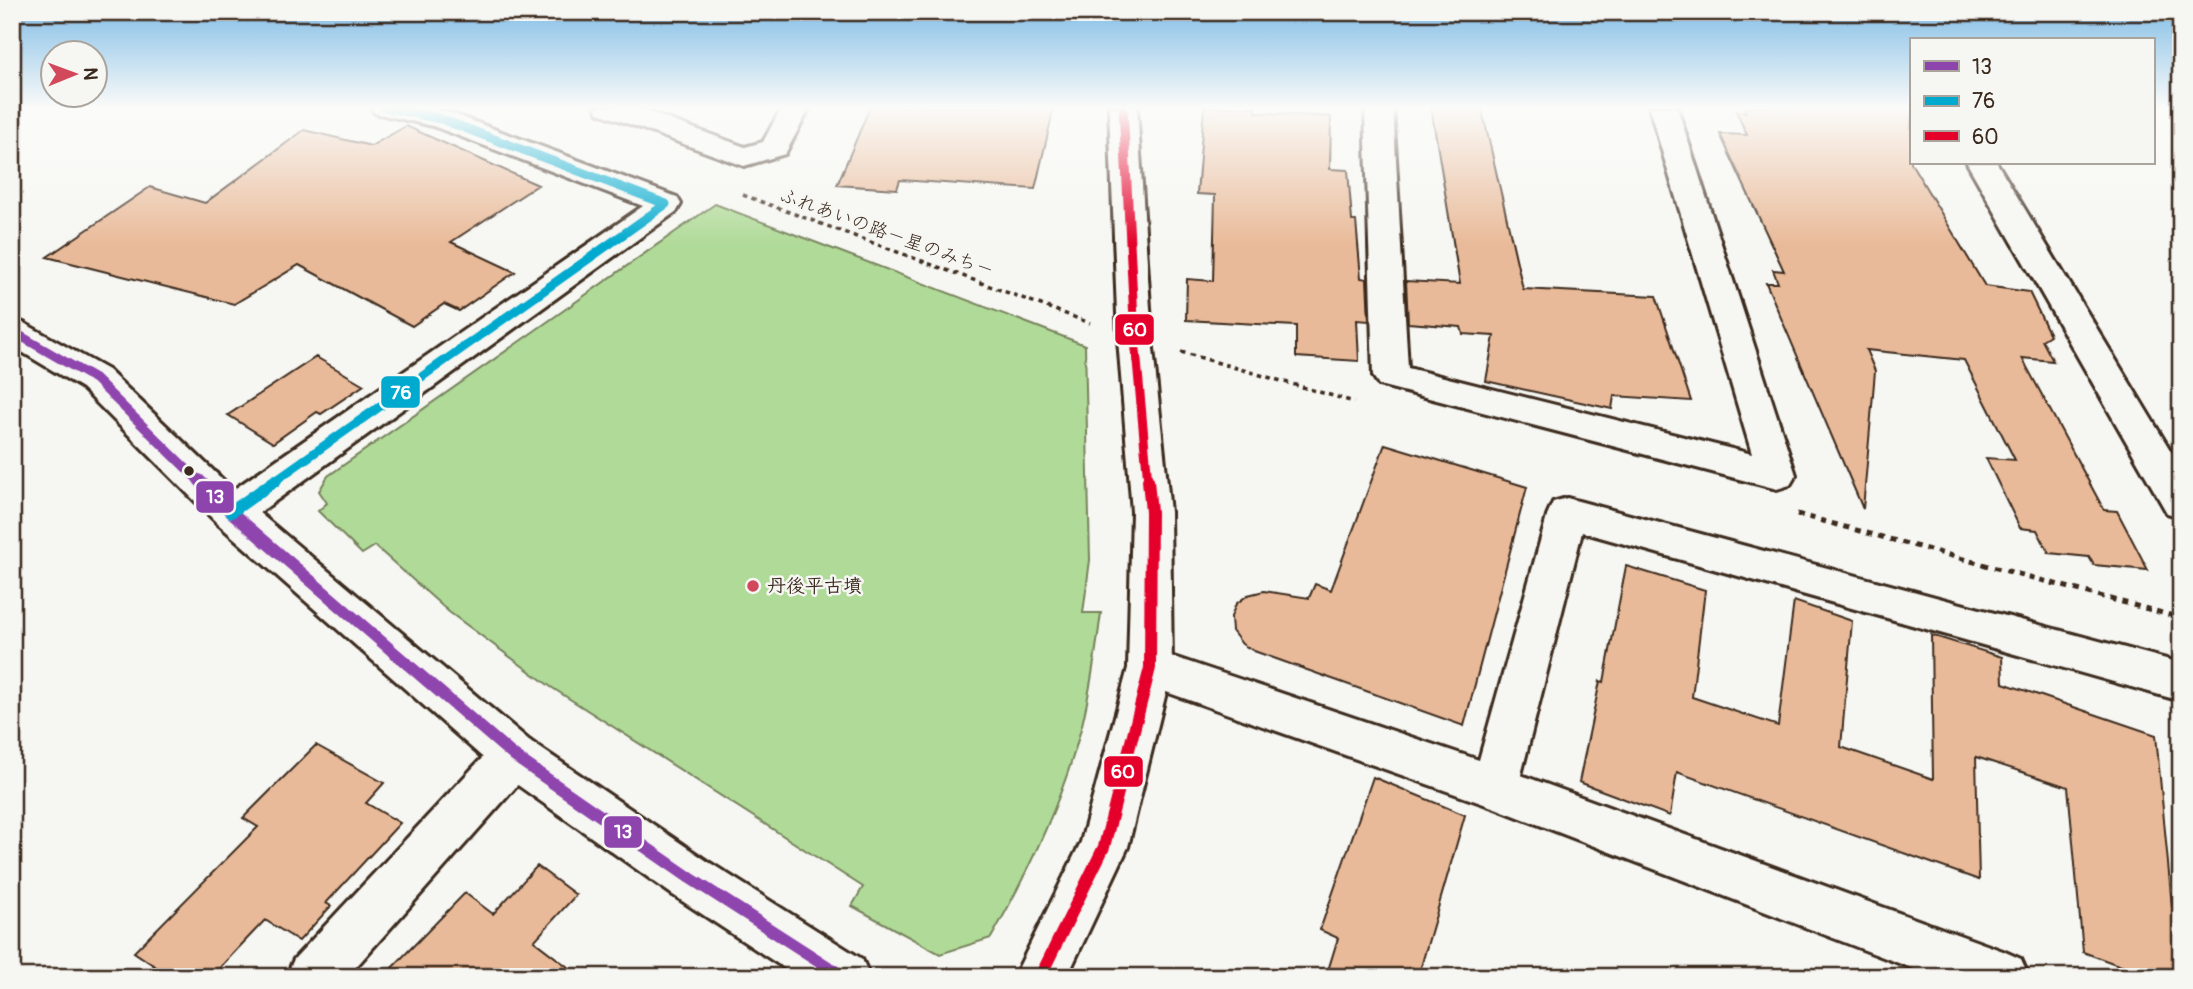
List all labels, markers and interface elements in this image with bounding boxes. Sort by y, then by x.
north arrow [38,38,108,108]
legend [1910,38,2154,164]
text: 13 [1972,54,1992,81]
text: N [78,67,102,80]
text: 76 [1972,88,1995,115]
text: 60 [1972,124,1999,151]
street label: ふれあいの路－星のみち－ [776,183,998,283]
line badge: 60 [1114,313,1155,346]
text: 60 [1123,318,1147,342]
line badge: 76 [380,375,421,409]
text: 76 [390,381,412,405]
unlabelled marker [182,464,196,478]
line badge: 13 [195,480,235,514]
text: 13 [206,485,224,509]
place label: 丹後平古墳 [767,574,862,598]
marker: 丹後平古墳 [745,578,761,594]
line badge: 60 [1103,755,1144,788]
text: 60 [1111,760,1135,784]
line badge: 13 [603,815,643,849]
text: 13 [614,820,632,844]

